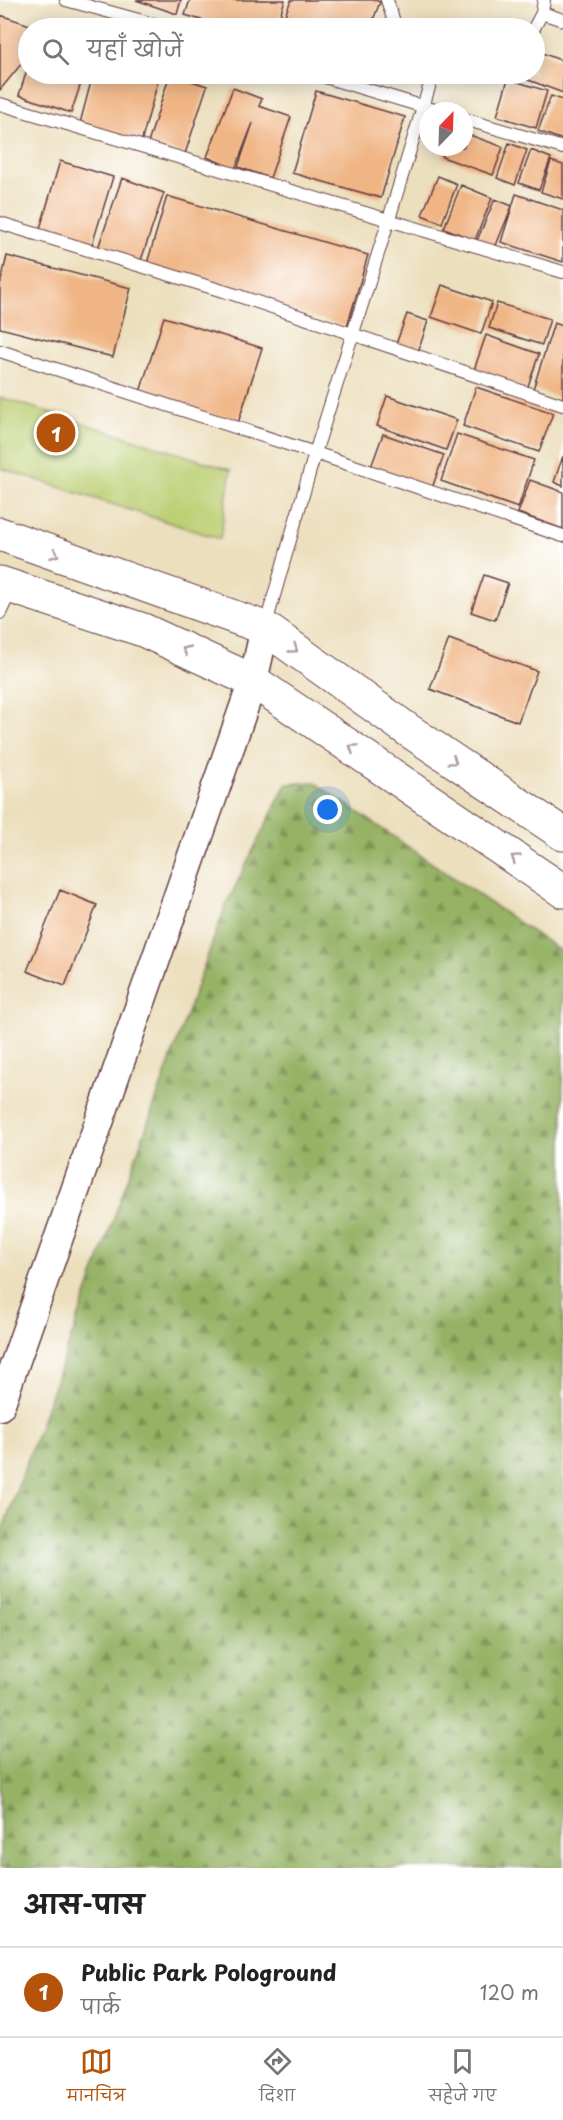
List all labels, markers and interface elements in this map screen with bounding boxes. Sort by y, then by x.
search box [18,18,545,84]
text: यहाँ खोजें [87,31,183,64]
icon: search [39,35,72,68]
north arrow [419,102,473,156]
pin: 1 [36,410,76,456]
one-way arrow [49,546,60,559]
one-way arrow [287,642,298,653]
one-way arrow [181,645,192,657]
one-way arrow [349,744,360,755]
one-way arrow [447,754,458,765]
your location [313,795,342,824]
one-way arrow [510,854,521,865]
text: आस-पास [24,1884,144,1923]
text: Public Park Pologround [81,1955,336,1988]
text: 1 [39,1977,48,2007]
text: 120 m [480,1977,539,2007]
text: पार्क [81,1991,120,2021]
tab: मानचित्र [67,2045,125,2113]
tab: दिशा [259,2045,295,2113]
tab: सहेजे गए [429,2045,496,2113]

